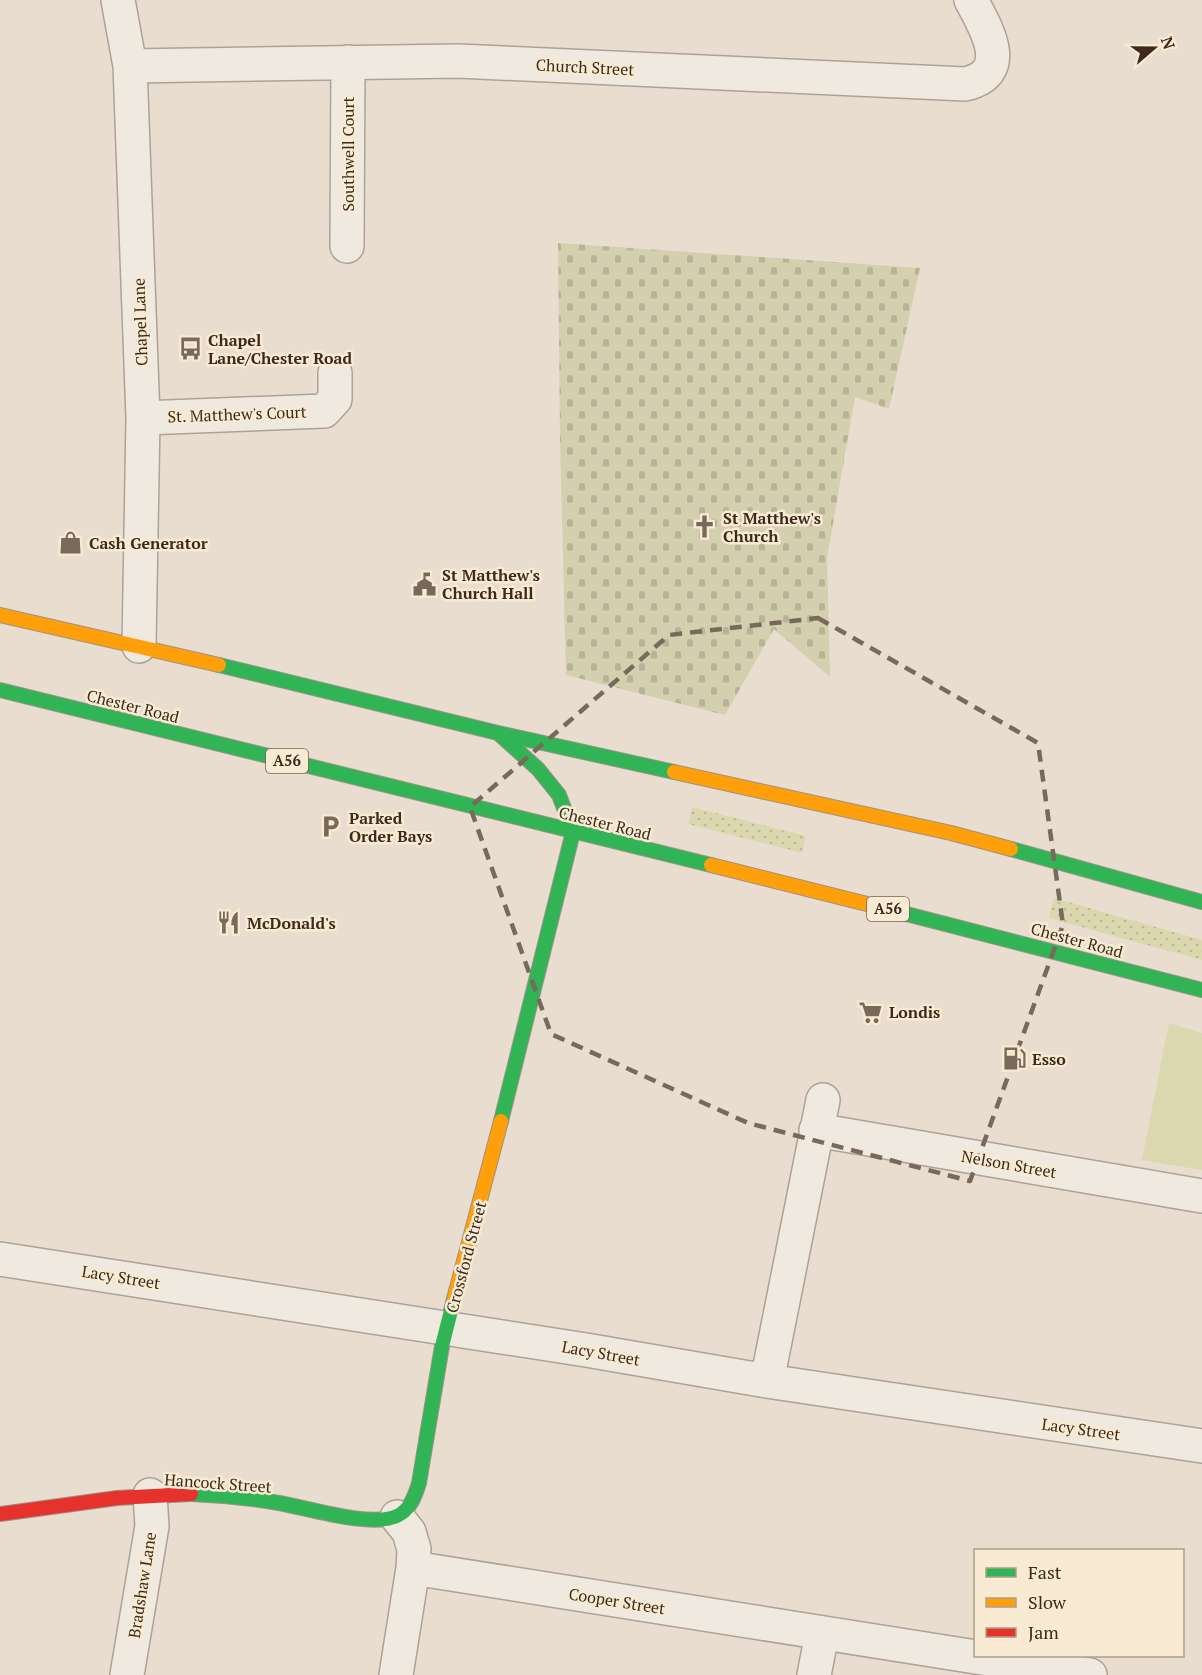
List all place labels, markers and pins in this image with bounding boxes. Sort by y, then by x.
place label: Chapel Lane/Chester Road [208,329,353,369]
bus stop icon: Chapel Lane/Chester Road [177,336,203,362]
place label: St Matthew's Church [723,507,821,547]
church icon: St Matthew's Church [692,514,718,540]
shop icon: Cash Generator [58,530,84,556]
place label: Cash Generator [89,532,208,554]
place label: St Matthew's Church Hall [442,564,540,604]
public building icon: St Matthew's Church Hall [411,571,437,597]
place label: Parked Order Bays [349,807,432,847]
parking icon: Parked Order Bays [318,814,344,840]
restaurant icon: McDonald's [216,910,242,936]
place label: McDonald's [247,912,336,934]
supermarket icon: Londis [858,999,884,1025]
place label: Londis [889,1001,940,1023]
fuel station icon: Esso [1001,1046,1027,1072]
place label: Esso [1032,1048,1066,1070]

